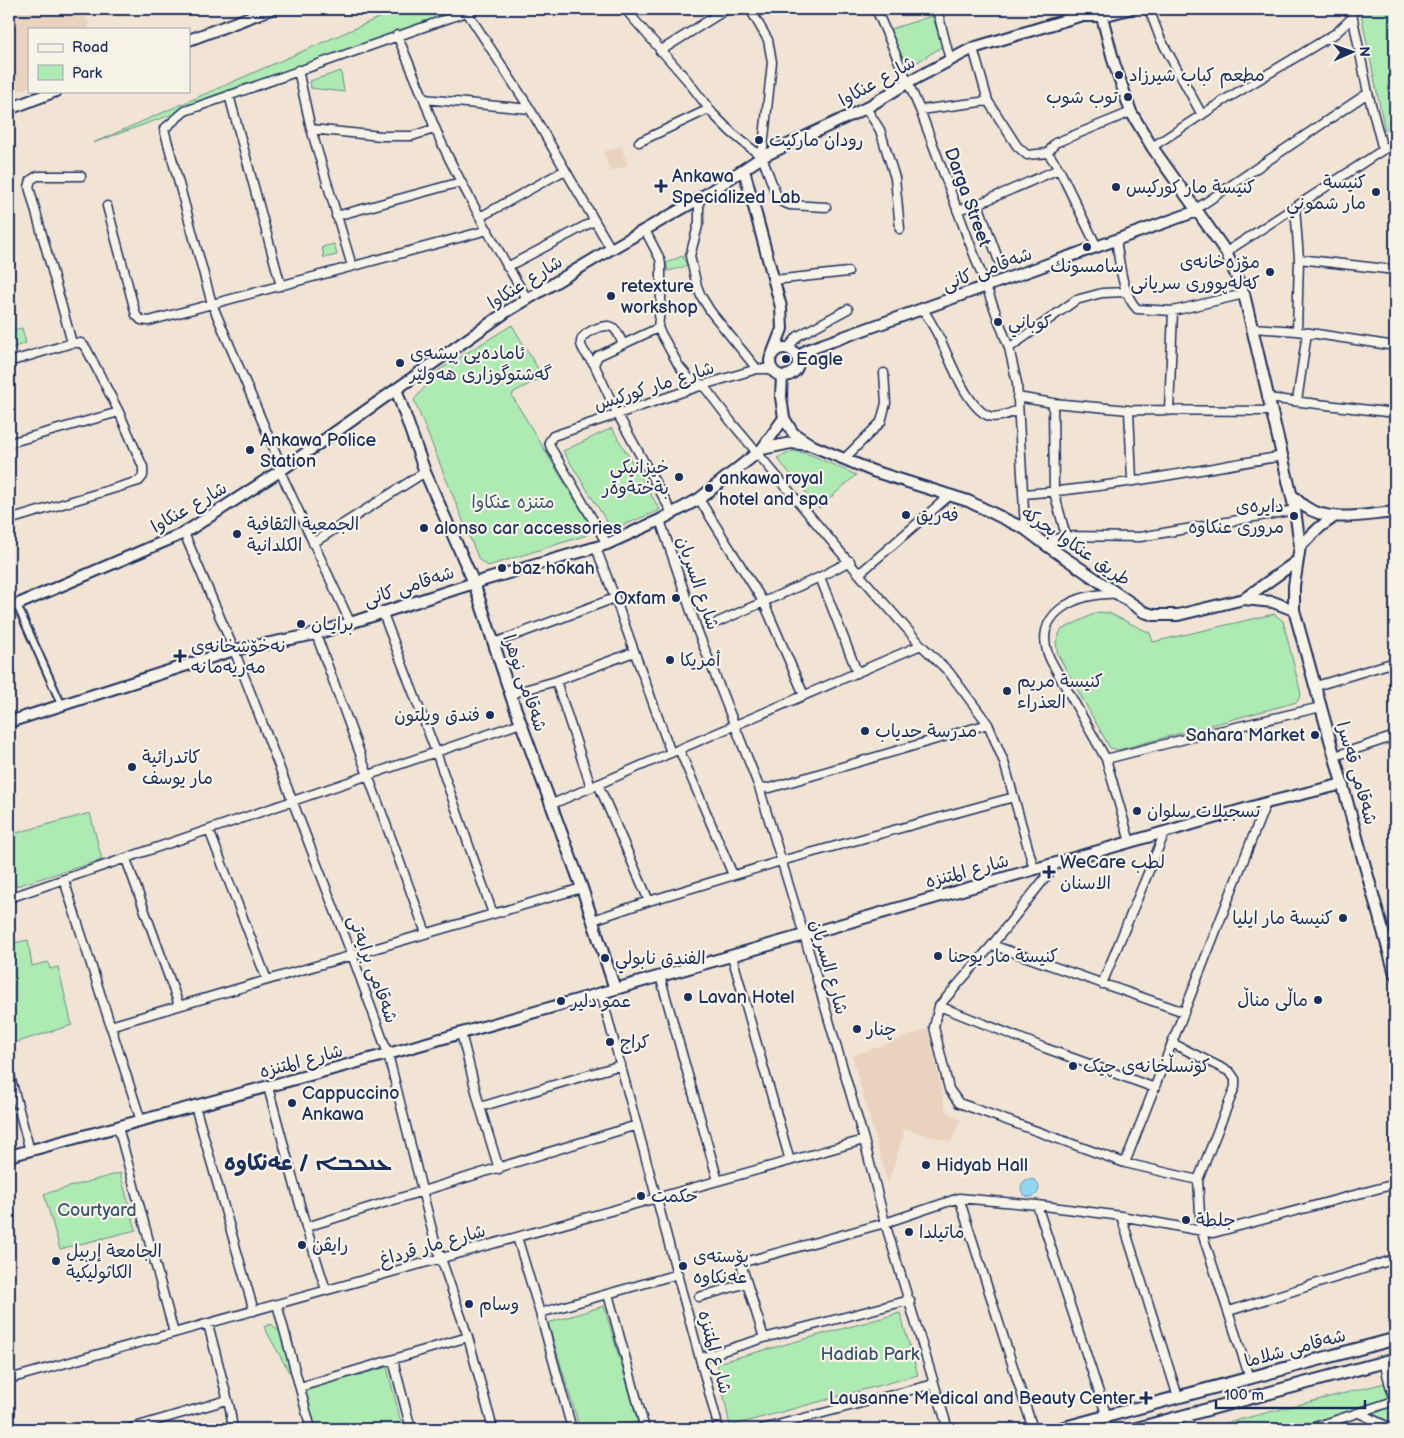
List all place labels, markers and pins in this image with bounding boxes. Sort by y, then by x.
place label: مطعم كباب شيرزاد [1129,65,1265,89]
marker: مطعم كباب شيرزاد [1113,69,1125,81]
place label: توب شوب [1046,87,1119,108]
marker: توب شوب [1122,91,1134,103]
place label: رودان ماركيت [769,130,863,151]
marker: رودان ماركيت [753,134,765,146]
place label: Ankawa Specialized Lab [672,166,801,208]
place label: كنيسة مار شموني [1286,172,1366,219]
place label: كنيسة مار كوركيس [1126,177,1255,198]
marker: Ankawa Specialized Lab [654,179,668,193]
marker: كنيسة مار كوركيس [1110,181,1122,193]
marker: كنيسة مار شموني [1370,186,1382,198]
marker: سامسونك [1081,241,1093,253]
place label: مۆزەخانەی کەلەپووری سریانی [1130,252,1260,295]
place label: سامسونك [1050,256,1124,277]
marker: مۆزەخانەی کەلەپووری سریانی [1264,266,1276,278]
place label: retexture workshop [621,276,698,318]
marker: retexture workshop [605,290,617,302]
place label: كوباني [1008,312,1052,338]
marker: كوباني [992,316,1004,328]
place label: ئاماده‌یی پیشه‌ی گه‌شتوگوزاری هه‌ولێر [408,343,552,385]
place label: Eagle [796,349,843,370]
marker: Eagle [780,353,792,365]
marker: ئاماده‌یی پیشه‌ی گه‌شتوگوزاری هه‌ولێر [394,357,406,369]
place label: Ankawa Police Station [260,430,376,472]
marker: Ankawa Police Station [244,444,256,456]
place label: خيزانيكي بةختةوةر [601,457,669,499]
place label: ankawa royal hotel and spa [719,468,829,510]
marker: خيزانيكي بةختةوةر [673,471,685,483]
marker: ankawa royal hotel and spa [703,482,715,494]
place label: دایرەی مروری عنکاوە [1188,496,1284,538]
place label: فەریق [916,505,959,526]
marker: فەریق [900,509,912,521]
marker: دایرەی مروری عنکاوە [1288,510,1300,522]
place label: الجمعية الثقافية الكلدانية [247,514,359,556]
place label: alonso car accessories [434,518,622,539]
marker: alonso car accessories [418,522,430,534]
marker: الجمعية الثقافية الكلدانية [231,528,243,540]
place label: baz hokah [512,558,595,579]
marker: baz hokah [496,562,508,574]
place label: Oxfam [614,588,666,609]
marker: Oxfam [670,592,682,604]
place label: برایـان [311,614,354,635]
marker: برایـان [295,618,307,630]
place label: نەخۆشخانەی مەریەمانە [191,636,285,678]
marker: نەخۆشخانەی مەریەمانە [173,649,187,663]
place label: أمريكا [680,650,721,671]
marker: أمريكا [664,654,676,666]
place label: كنيسة مريم العذراء [1017,671,1103,713]
marker: كنيسة مريم العذراء [1001,685,1013,697]
place label: فندق ویلتون [394,705,480,726]
marker: فندق ویلتون [484,709,496,721]
place label: مدرسة حدياب [875,721,977,742]
marker: مدرسة حدياب [859,725,871,737]
place label: Sahara Market [1186,725,1305,746]
marker: Sahara Market [1309,729,1321,741]
place label: كاتدرائية مار يوسف [142,747,213,789]
marker: كاتدرائية مار يوسف [126,761,138,773]
place label: تسجيلات سلوان [1147,801,1261,822]
marker: تسجيلات سلوان [1131,805,1143,817]
place label: WeCare لطب الاسنان [1060,852,1165,894]
marker: WeCare لطب الاسنان [1042,865,1056,879]
place label: كنيسة مار ايليا [1232,908,1333,929]
marker: كنيسة مار ايليا [1337,912,1349,924]
place label: كنيسة مار يوحنا [948,946,1058,967]
place label: الفندق نابولي [615,948,706,974]
marker: كنيسة مار يوحنا [932,950,944,962]
marker: الفندق نابولي [599,952,611,964]
place label: ماڵی مناڵ [1237,986,1308,1011]
place label: Lavan Hotel [698,987,794,1008]
place label: عمو دلير [569,991,631,1012]
marker: Lavan Hotel [682,991,694,1003]
marker: ماڵی مناڵ [1312,994,1324,1006]
marker: عمو دلير [555,995,567,1007]
place label: چنار [865,1019,896,1041]
marker: چنار [851,1023,863,1035]
place label: كراج [620,1032,650,1054]
marker: كراج [604,1036,616,1048]
place label: کونسڵخانەی چیک [1083,1053,1210,1078]
marker: کونسڵخانەی چیک [1067,1060,1079,1072]
place label: Cappuccino Ankawa [302,1083,399,1125]
marker: Cappuccino Ankawa [286,1097,298,1109]
place label: Hidyab Hall [936,1155,1028,1176]
marker: Hidyab Hall [920,1159,932,1171]
place label: حكمت [651,1186,698,1207]
marker: حكمت [635,1190,647,1202]
place label: جلطة [1196,1210,1236,1231]
marker: جلطة [1180,1214,1192,1226]
place label: ماتیلدا [919,1222,964,1243]
marker: ماتیلدا [903,1226,915,1238]
place label: رایڤن [312,1235,348,1256]
marker: رایڤن [296,1239,308,1251]
place label: الجامعة إربيل الكاثوليكية [66,1241,162,1284]
place label: پۆسته‌ی عه‌نكاوه‌ [693,1246,749,1288]
marker: الجامعة إربيل الكاثوليكية [50,1255,62,1267]
marker: پۆسته‌ی عه‌نكاوه‌ [677,1260,689,1272]
place label: وسام [479,1294,519,1318]
marker: وسام [463,1298,475,1310]
place label: Lausanne Medical and Beauty Center [829,1388,1135,1409]
marker: Lausanne Medical and Beauty Center [1139,1391,1153,1405]

